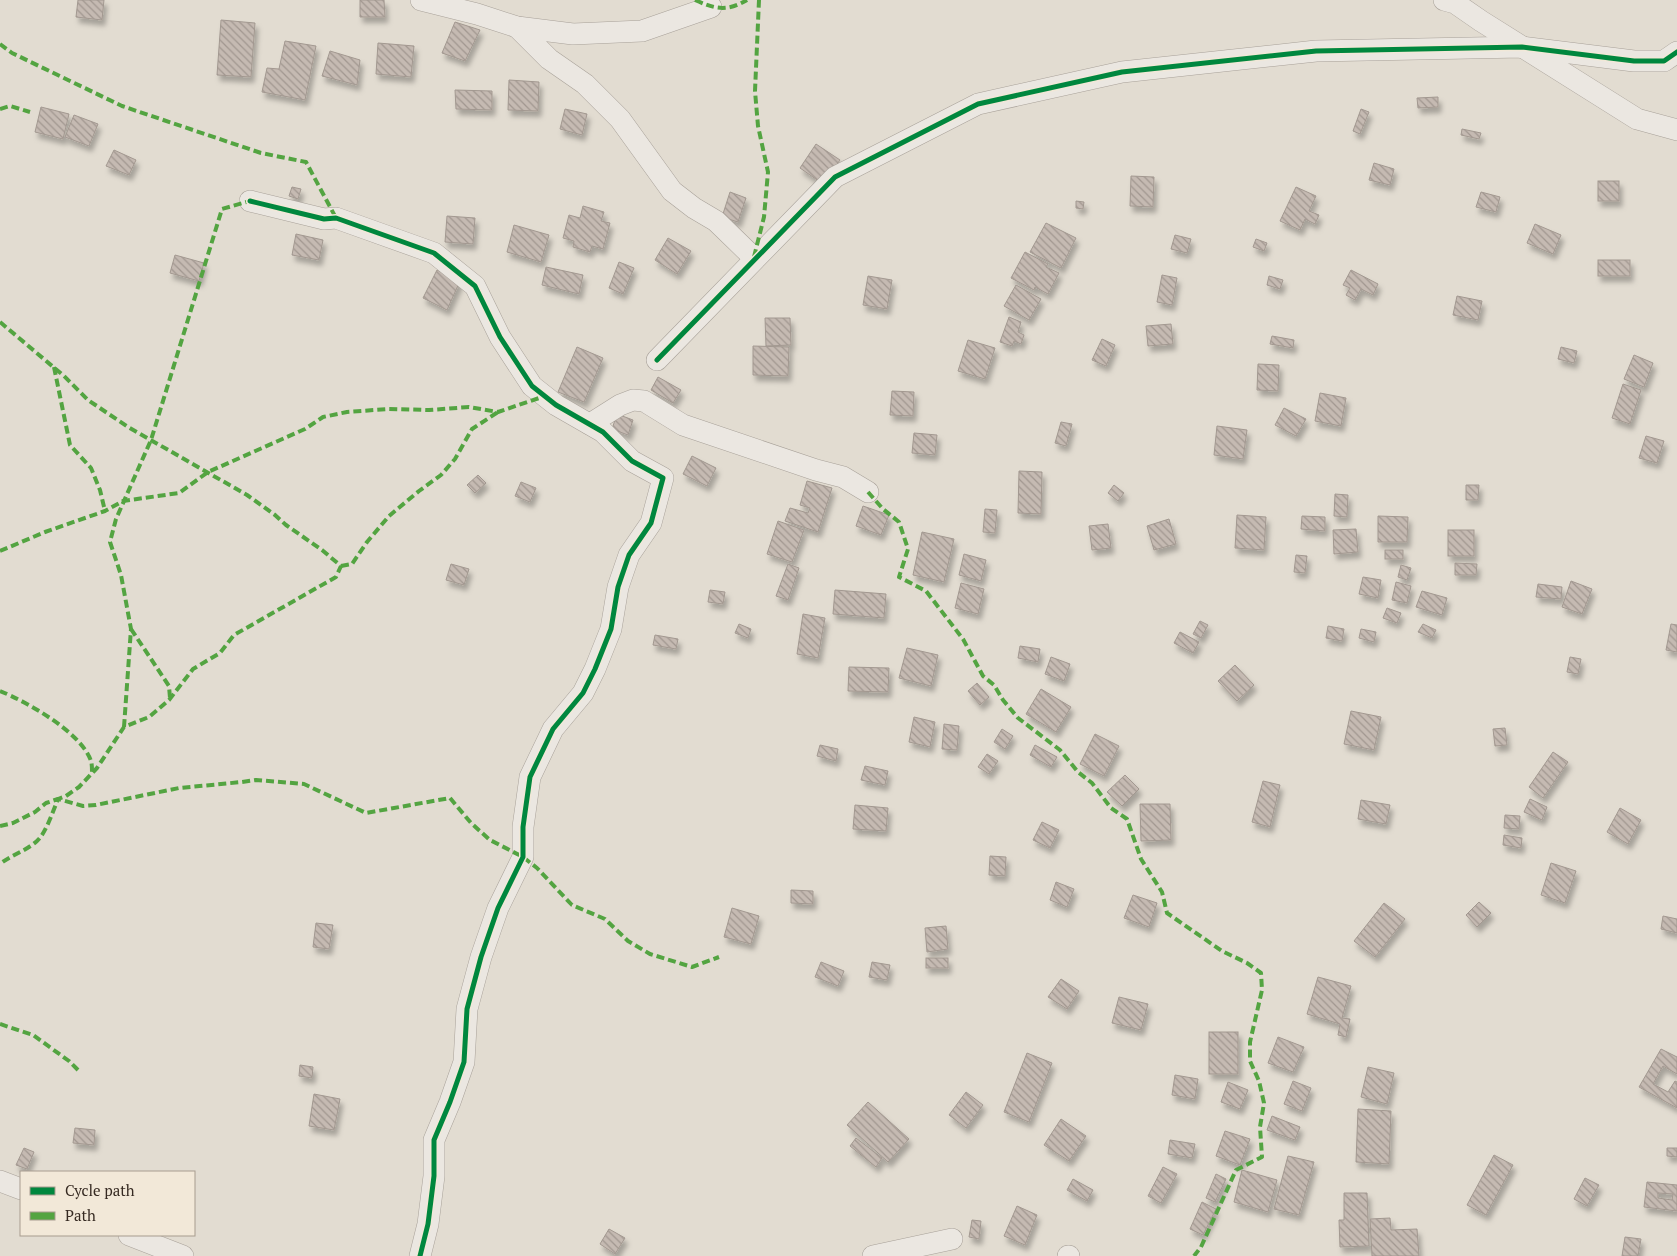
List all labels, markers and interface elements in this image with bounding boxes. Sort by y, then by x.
legend [20,1171,195,1236]
text: Cycle path [65,1180,135,1200]
text: Path [65,1205,96,1225]

